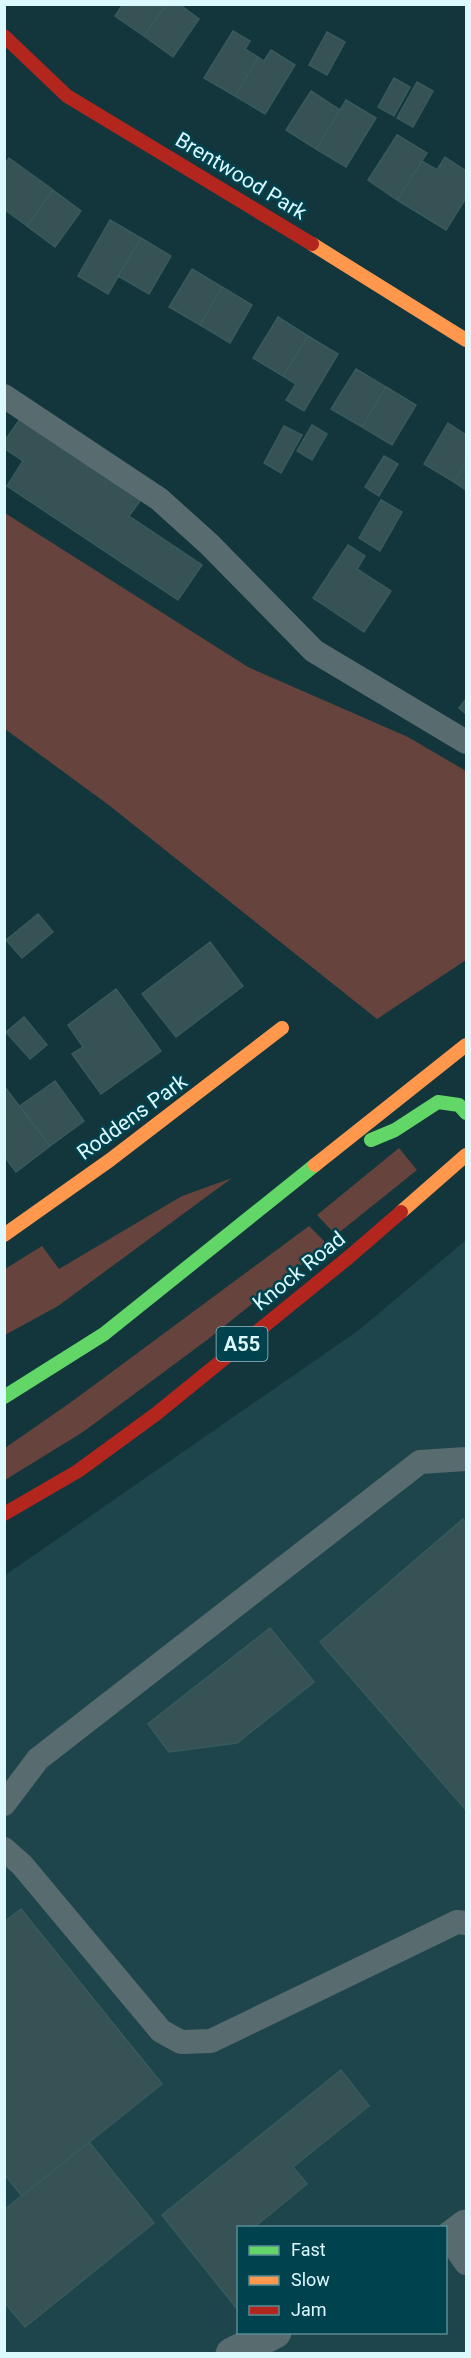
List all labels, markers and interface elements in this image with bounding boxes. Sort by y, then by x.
street label: Brentwood Park [171,127,311,225]
street label: Roddens Park [72,1069,192,1165]
street label: Knock Road [248,1227,350,1315]
road number: A55 [216,1327,268,1361]
legend [237,2226,447,2334]
text: Fast [291,2239,326,2260]
text: Slow [291,2269,330,2290]
text: Jam [291,2299,327,2320]

